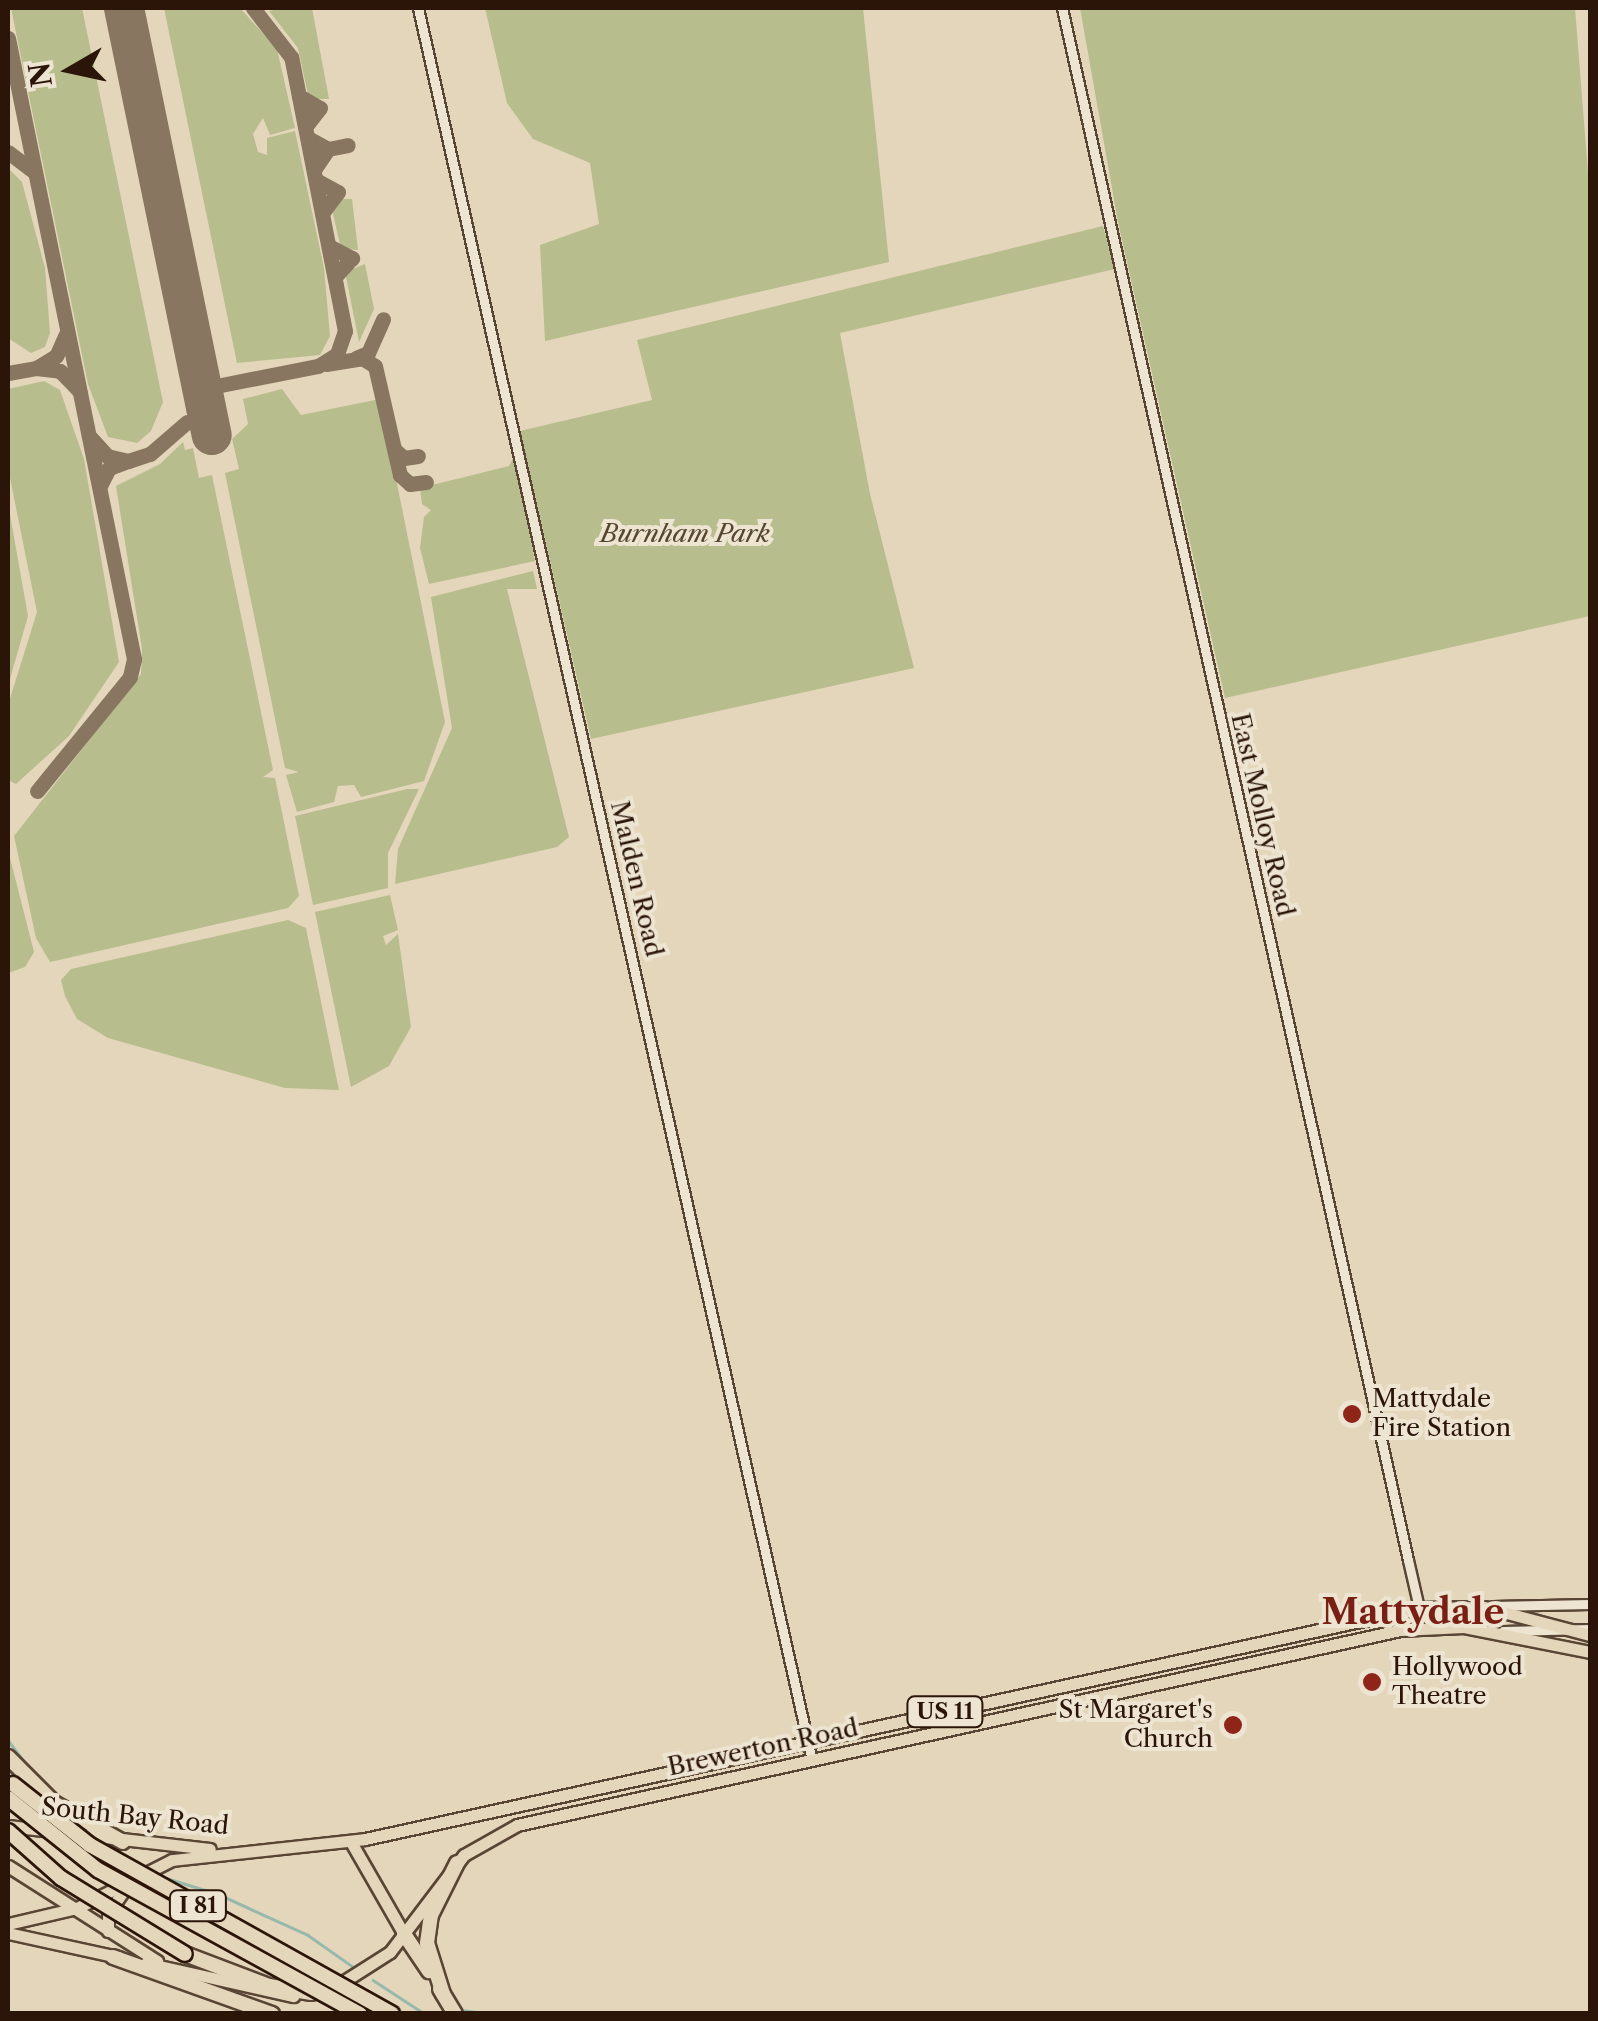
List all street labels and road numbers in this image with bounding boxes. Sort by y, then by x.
street label: East Molloy Road [1224,710,1300,920]
street label: Malden Road [603,798,669,960]
road number: US 11 [905,1695,985,1729]
street label: Brewerton Road [665,1713,861,1783]
street label: South Bay Road [39,1792,231,1842]
road number: I 81 [168,1889,228,1923]

